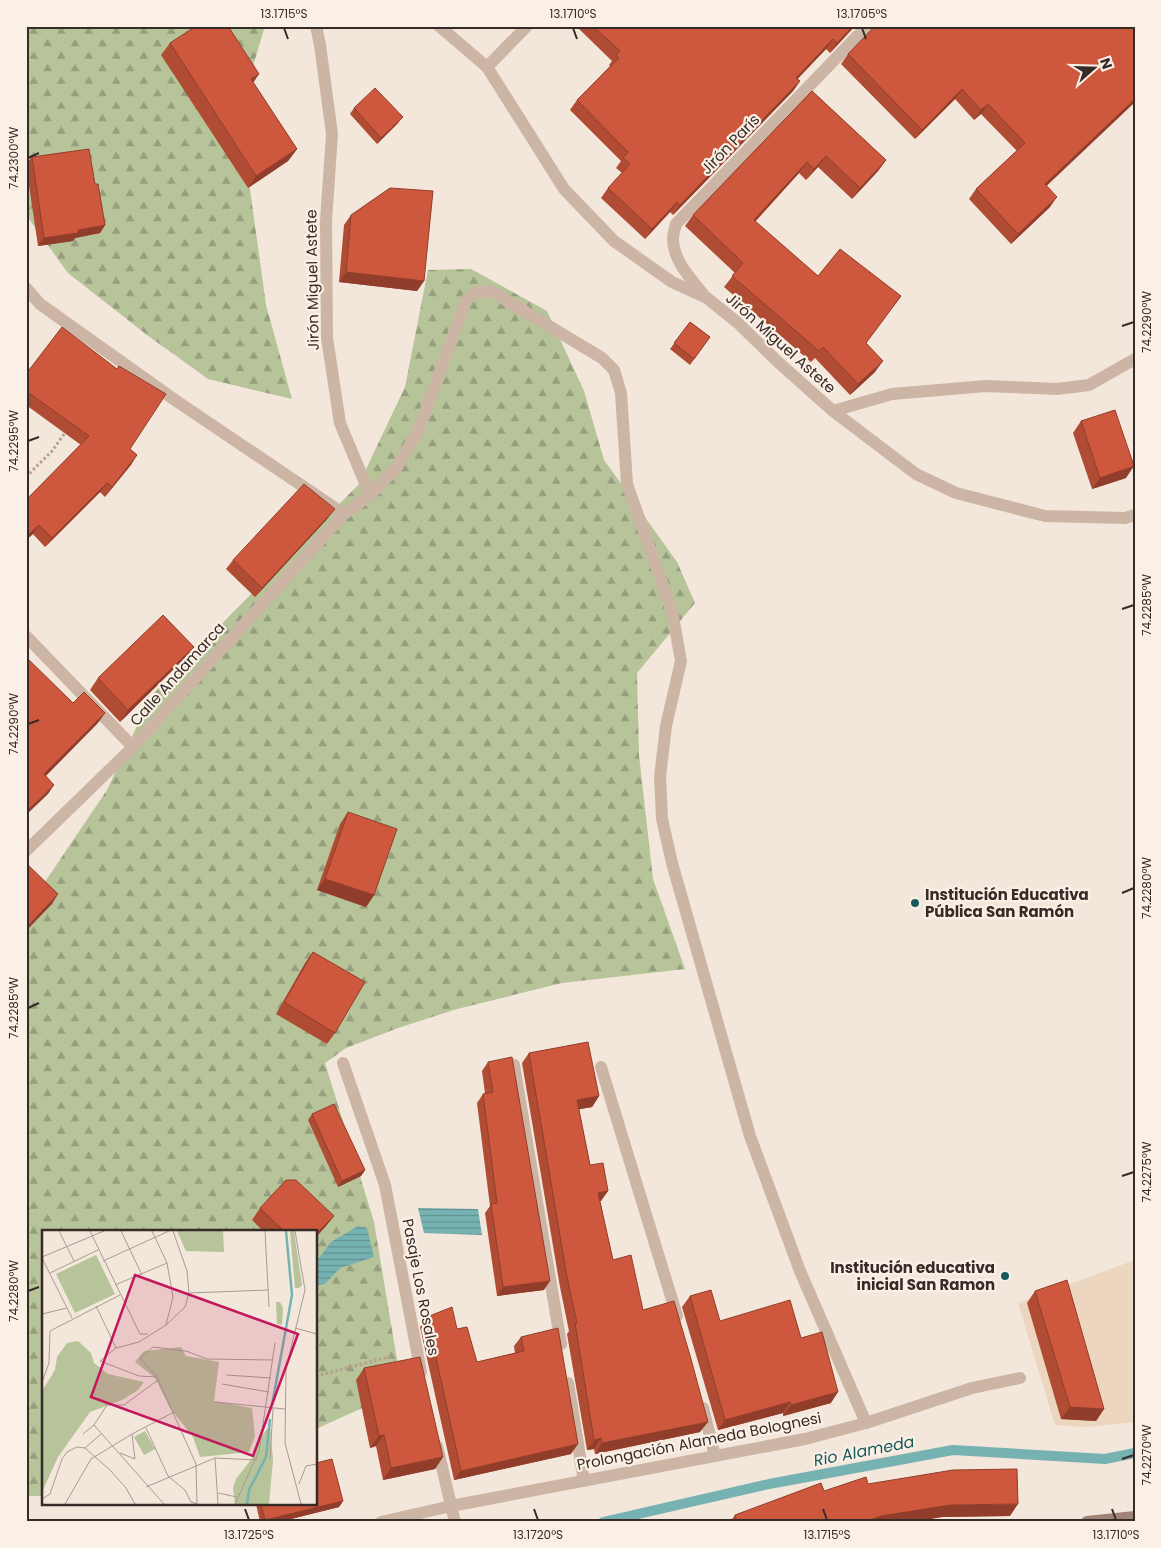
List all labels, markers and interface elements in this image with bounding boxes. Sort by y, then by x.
text: 13.1715°S [260,5,308,22]
text: 13.1710°S [549,5,597,22]
text: 13.1705°S [837,5,887,22]
north arrow [1068,42,1118,92]
text: N [1095,55,1117,72]
street label: Jirón París [696,109,764,179]
text: 74.2300°W [5,127,22,189]
street label: Jirón Miguel Astete [300,209,324,351]
street label: Jirón Miguel Astete [721,288,841,398]
text: 74.2290°W [1138,291,1155,353]
text: 74.2295°W [5,410,22,472]
text: 74.2285°W [1138,574,1155,636]
street label: Calle Andamarca [125,618,229,730]
text: 74.2290°W [5,693,22,755]
text: 74.2280°W [1138,857,1155,919]
place label: Institución Educativa Pública San Ramón [925,884,1089,922]
marker: Institución Educativa Pública San Ramón [909,897,921,909]
text: 74.2285°W [5,977,22,1039]
text: 74.2275°W [1138,1141,1155,1203]
street label: Pasaje Los Rosales [397,1217,445,1358]
inset map [42,1230,318,1506]
place label: Institución educativa inicial San Ramon [830,1257,995,1295]
text: 74.2280°W [5,1260,22,1322]
marker: Institución educativa inicial San Ramon [999,1270,1011,1282]
street label: Prolongación Alameda Bolognesi [575,1407,823,1475]
text: 74.2270°W [1138,1424,1155,1486]
water label: Rio Alameda [812,1430,917,1472]
text: 13.1725°S [224,1526,274,1543]
text: 13.1720°S [513,1526,563,1543]
text: 13.1715°S [803,1526,851,1543]
text: 13.1710°S [1092,1526,1140,1543]

